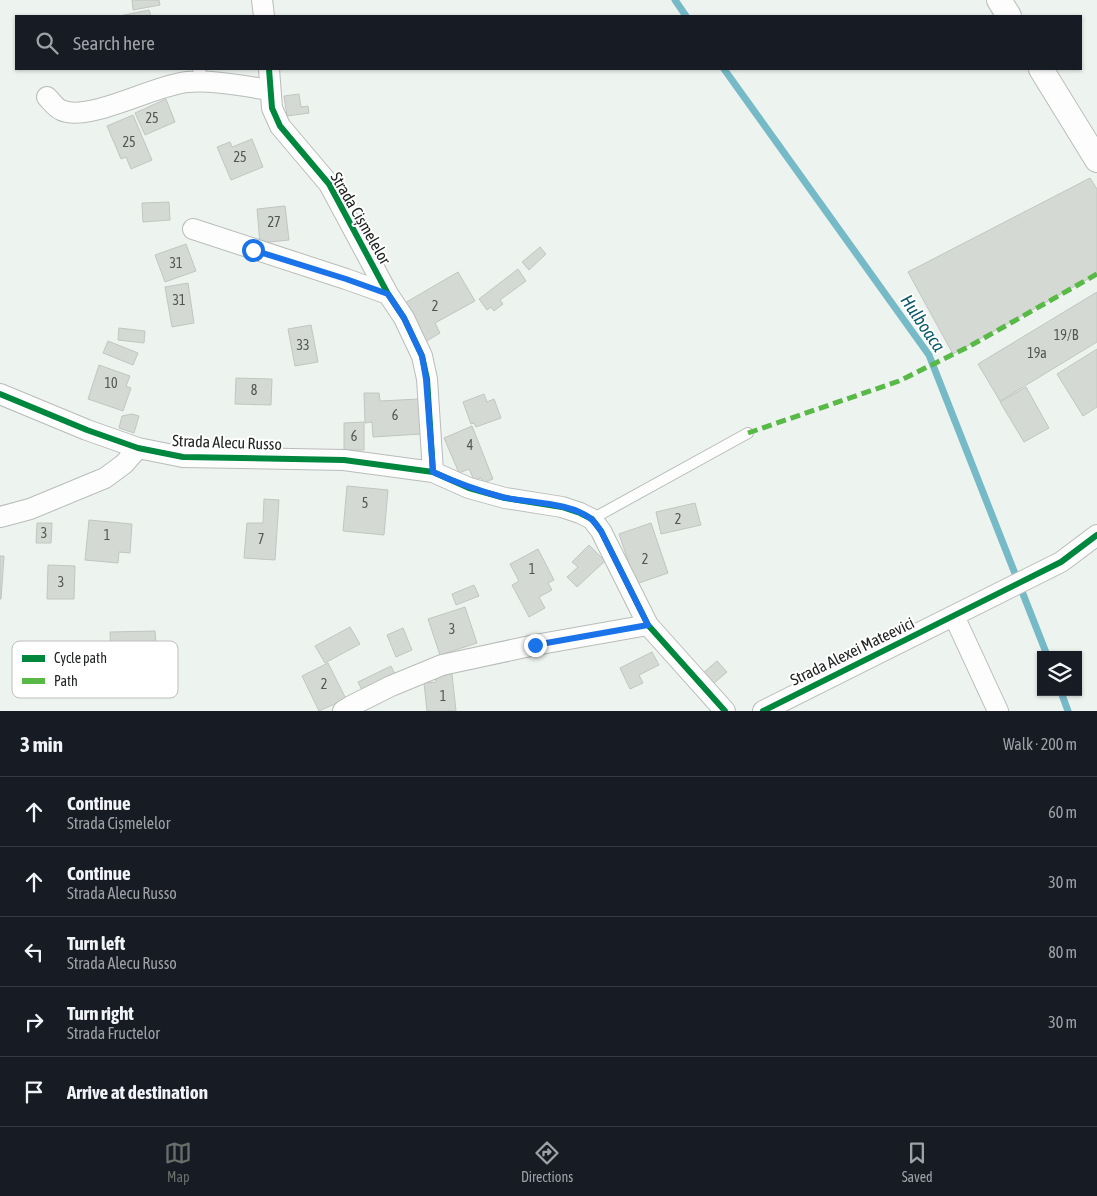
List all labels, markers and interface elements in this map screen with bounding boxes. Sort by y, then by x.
search box [15,15,1082,70]
icon: search [33,29,61,57]
text: Search here [73,32,155,54]
house number: 25 [145,110,159,126]
house number: 25 [122,134,136,150]
house number: 25 [233,149,247,165]
street label: Strada Cișmelelor [326,169,395,268]
house number: 27 [267,214,281,230]
route start [242,239,265,262]
house number: 31 [169,255,183,271]
water label: Hulboaca [896,290,950,356]
house number: 31 [172,292,186,308]
house number: 2 [432,298,438,314]
house number: 19/B [1054,327,1079,343]
house number: 33 [296,337,310,353]
house number: 19a [1027,345,1047,361]
house number: 10 [104,375,118,391]
house number: 8 [251,382,258,398]
house number: 6 [392,407,399,423]
house number: 6 [351,428,358,444]
street label: Strada Alecu Russo [172,431,282,453]
house number: 4 [467,437,474,453]
house number: 5 [362,495,368,511]
house number: 2 [675,511,681,527]
house number: 3 [41,525,47,541]
house number: 1 [104,527,110,543]
house number: 7 [258,531,264,547]
house number: 2 [642,551,648,567]
house number: 1 [529,561,535,577]
house number: 3 [58,574,64,590]
street label: Strada Alexei Mateevici [787,613,917,689]
house number: 3 [449,621,455,637]
route end [524,634,547,657]
legend [12,641,178,698]
text: Cycle path [54,650,107,666]
map controls [1037,651,1082,696]
button: layers [1037,651,1082,696]
text: Path [54,673,78,689]
house number: 2 [321,676,327,692]
house number: 1 [440,688,446,704]
text: 3 min [20,732,63,756]
text: Walk · 200 m [1003,735,1077,753]
text: Continue [67,792,131,814]
icon: ahead [20,798,48,826]
text: 60 m [1048,803,1077,821]
text: Strada Cișmelelor [67,814,170,832]
text: Continue [67,862,131,884]
icon: ahead [20,868,48,896]
text: 30 m [1048,873,1077,891]
text: Strada Alecu Russo [67,884,177,902]
text: Turn left [67,932,125,954]
icon: left [20,938,48,966]
text: 80 m [1048,943,1077,961]
text: Strada Alecu Russo [67,954,177,972]
text: Turn right [67,1002,134,1024]
icon: right [20,1008,48,1036]
text: 30 m [1048,1013,1077,1031]
text: Strada Fructelor [67,1024,160,1042]
icon: arrive [20,1078,48,1106]
text: Arrive at destination [67,1081,208,1103]
tab: Map [164,1139,192,1185]
tab: Directions [521,1139,573,1185]
tab: Saved [902,1139,933,1185]

